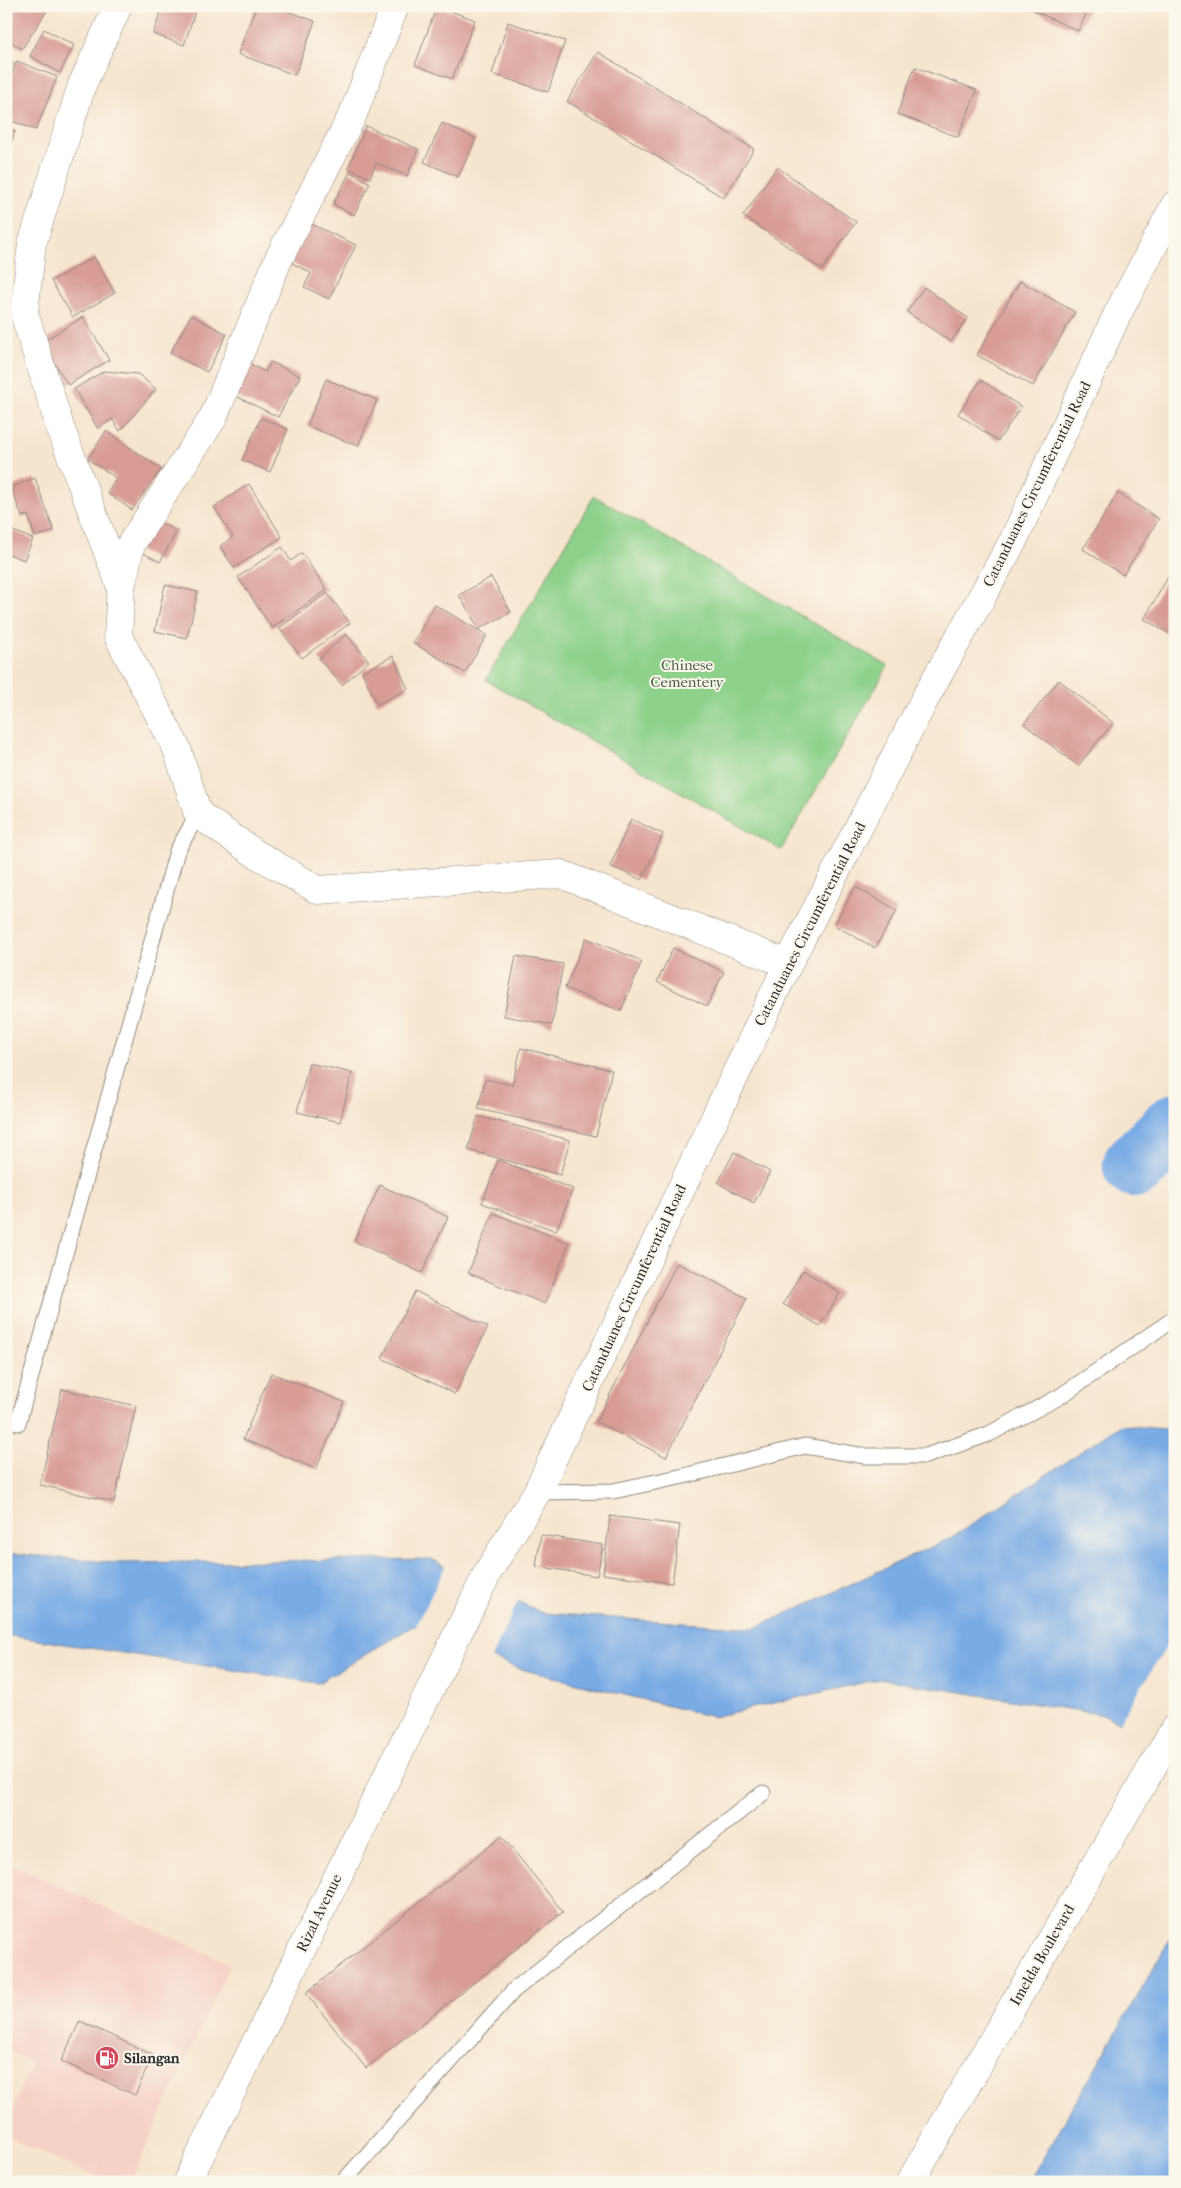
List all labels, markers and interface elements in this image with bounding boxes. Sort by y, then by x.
street label: Catanduanes Circumferential Road [979,377,1095,590]
park label: Chinese Cementery [650,656,725,691]
street label: Catanduanes Circumferential Road [751,818,870,1029]
street label: Catanduanes Circumferential Road [578,1181,690,1394]
street label: Rizal Avenue [292,1870,346,1955]
street label: Imelda Boulevard [1006,1901,1079,2009]
fuel station icon: Silangan [94,2045,120,2071]
place label: Silangan [124,2049,180,2067]

